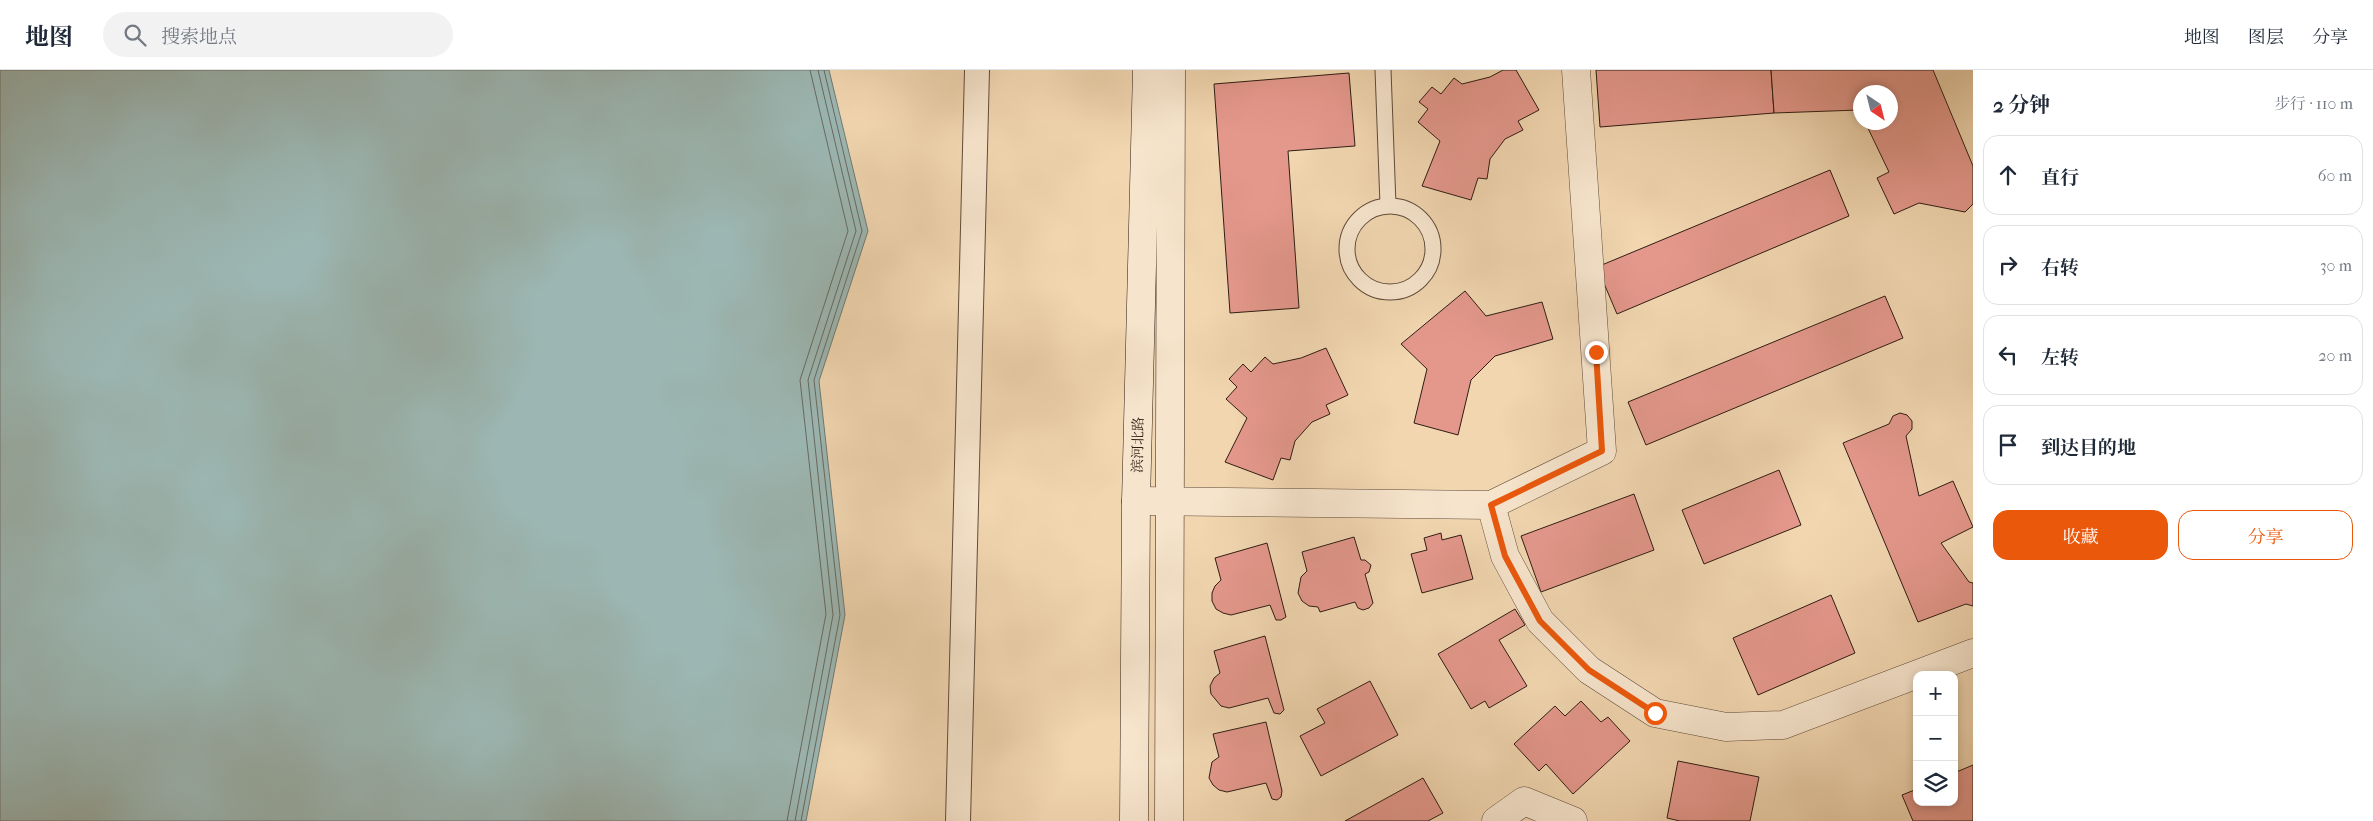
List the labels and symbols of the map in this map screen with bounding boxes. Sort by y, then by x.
north arrow [1853,85,1898,130]
route end [1585,341,1608,364]
street label: 滨河北路 [1129,417,1147,473]
route start [1644,702,1667,725]

